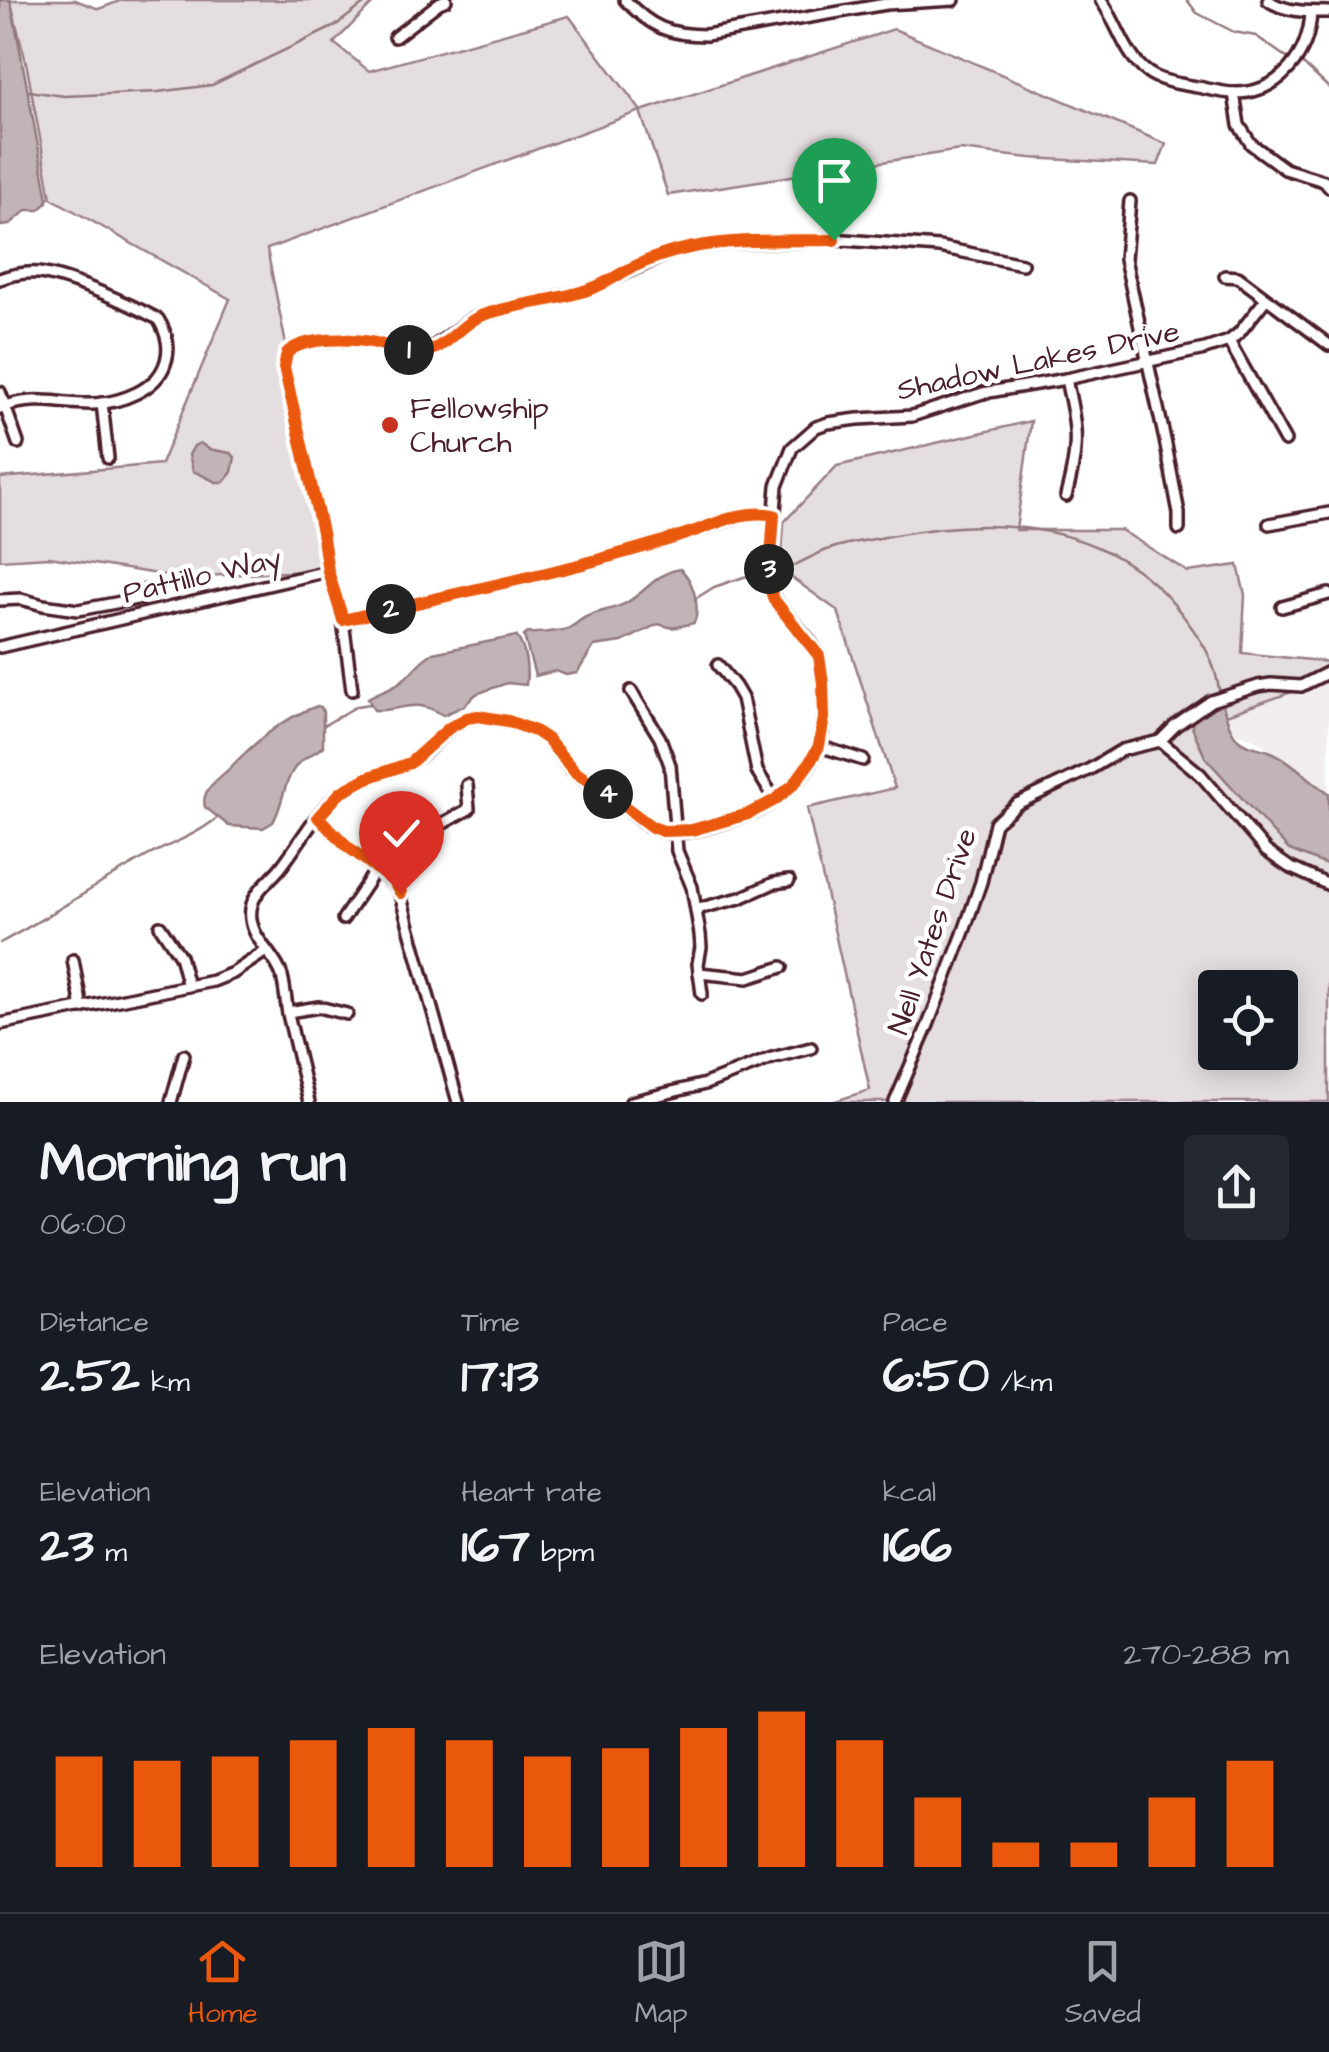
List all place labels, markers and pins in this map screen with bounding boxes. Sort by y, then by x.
pin [792,138,877,241]
pin: 1 [384,325,434,375]
place label: Fellowship Church [410,388,549,464]
marker: Fellowship Church [379,414,401,436]
pin: 3 [744,544,794,594]
pin: 2 [366,584,416,634]
pin: 4 [583,769,633,819]
pin [359,791,444,894]

